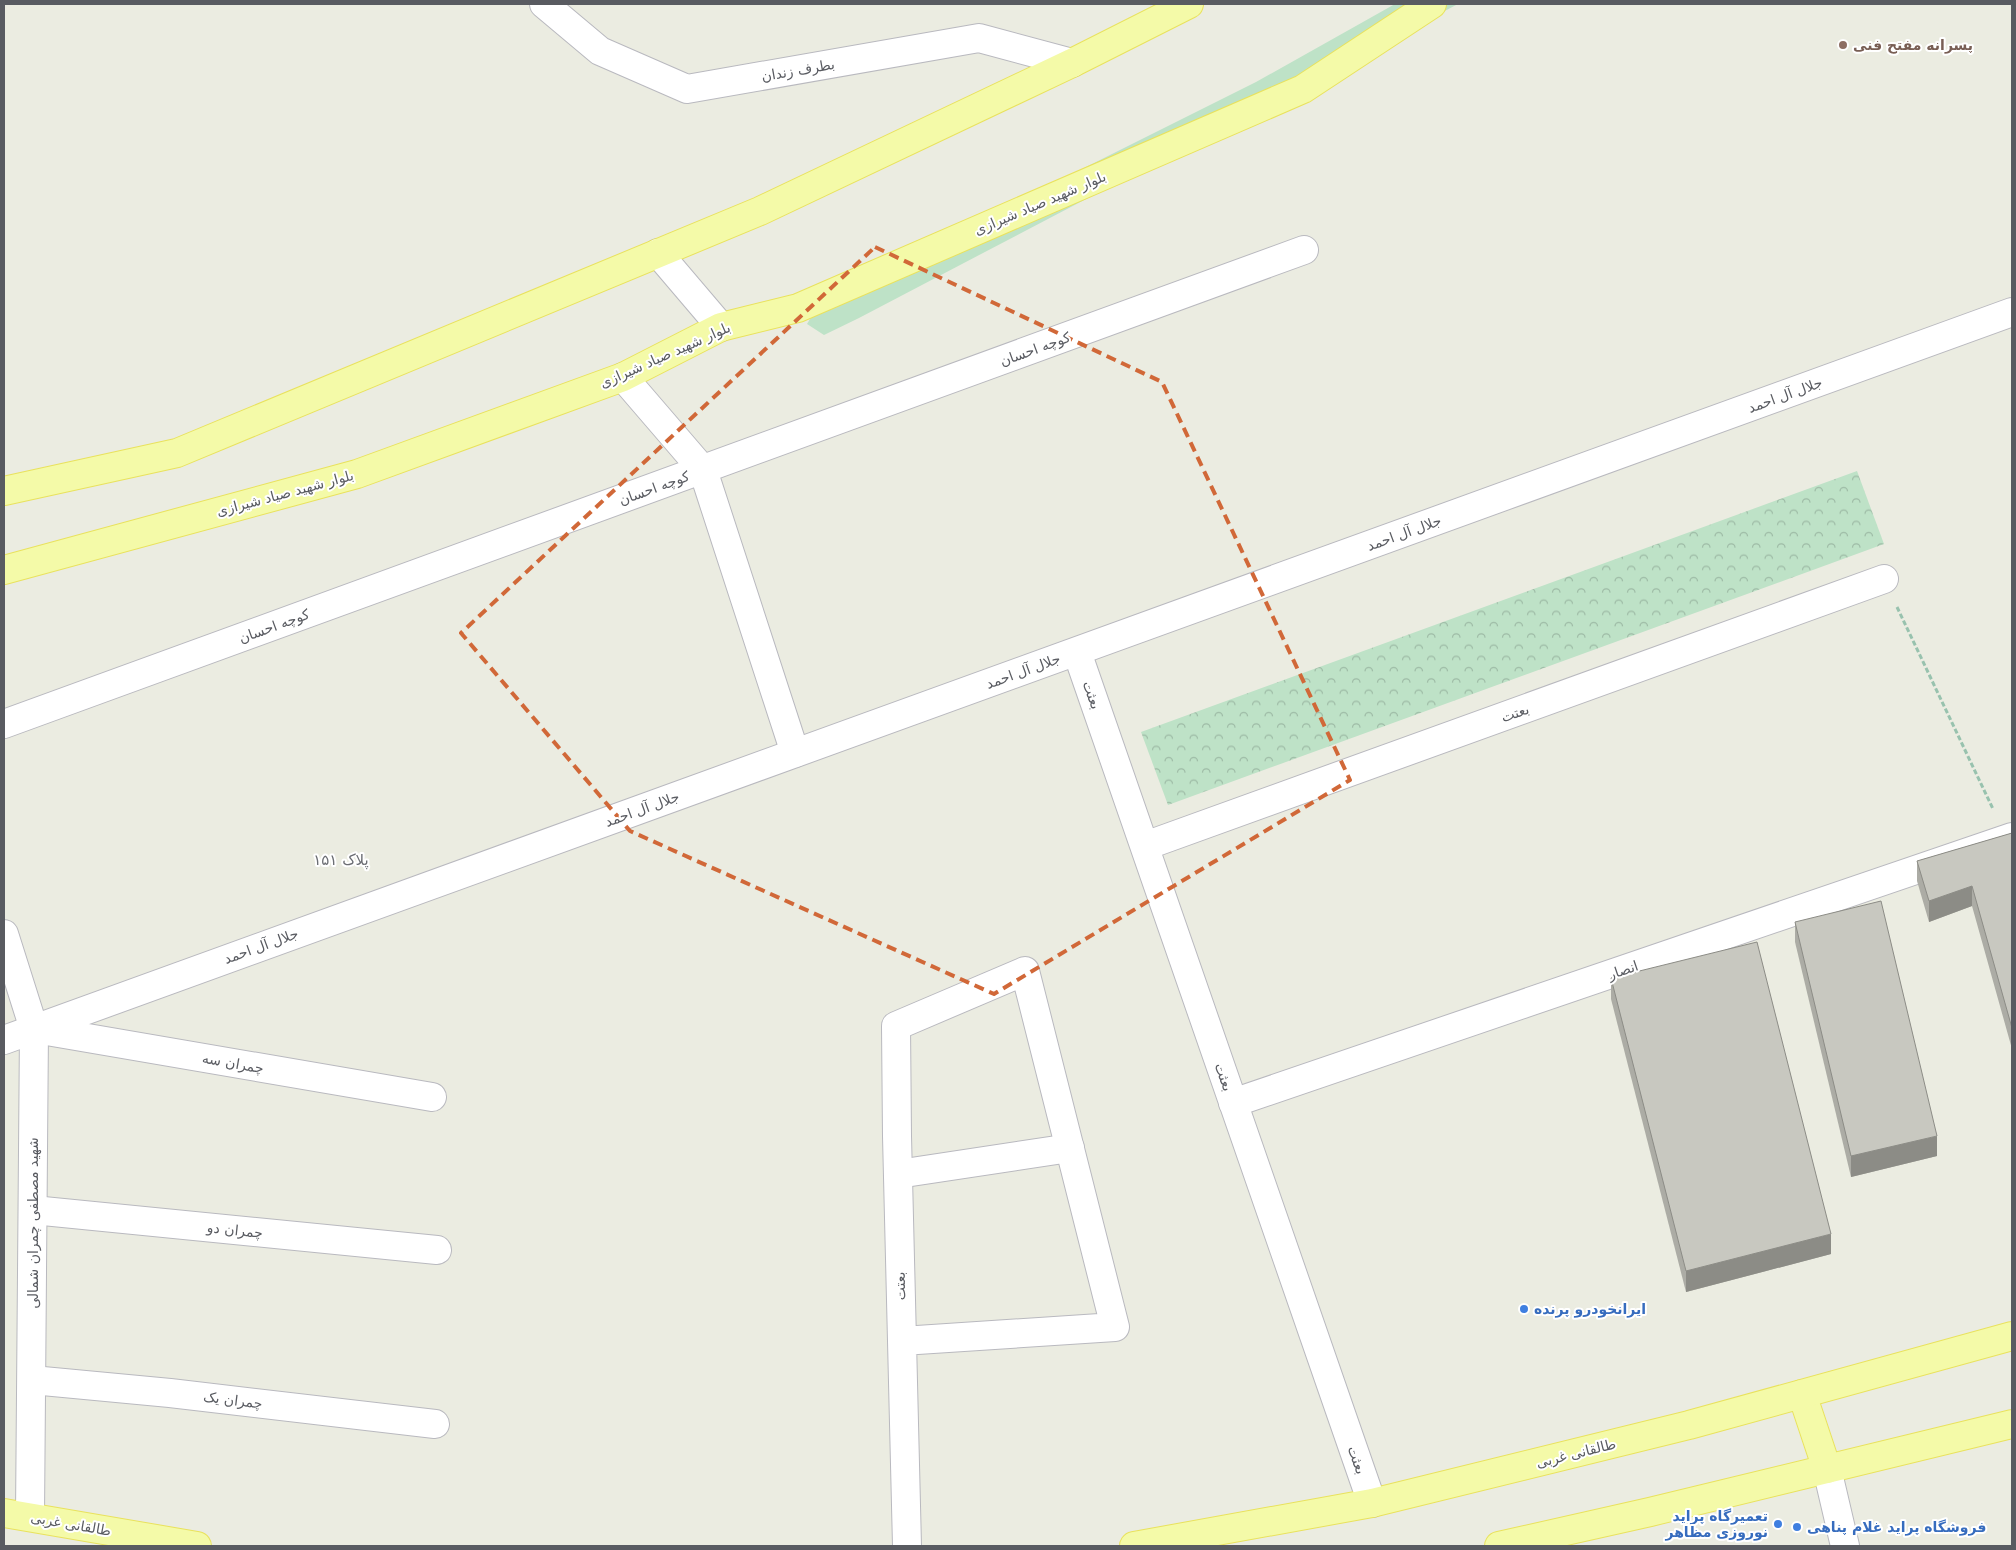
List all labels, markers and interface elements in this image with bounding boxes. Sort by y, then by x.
place label: پسرانه مفتح فنی [1853,37,1973,54]
marker: پسرانه مفتح فنی [1837,39,1849,51]
street label: بطرف زندان [760,56,836,85]
street label: بلوار شهید صیاد شیرازی [972,168,1109,239]
street label: بلوار شهید صیاد شیرازی [597,319,733,392]
street label: کوچه احسان [997,329,1073,370]
street label: جلال آل احمد [1746,374,1824,416]
street label: بلوار شهید صیاد شیرازی [215,467,356,520]
street label: کوچه احسان [616,468,692,509]
street label: جلال آل احمد [1365,512,1443,554]
street label: کوچه احسان [236,606,312,647]
street label: جلال آل احمد [984,650,1062,692]
street label: بعثت [1080,679,1104,711]
street label: بعتت [1499,701,1531,725]
street label: جلال آل احمد [603,788,681,830]
district label: ۱۵۱ پلاک [313,851,369,870]
street label: جلال آل احمد [222,925,300,967]
street label: انصار [1605,957,1641,984]
street label: چمران سه [201,1050,265,1077]
street label: بعثت [1212,1061,1236,1093]
street label: شهید مصطفی چمران شمالی [25,1137,42,1309]
street label: چمران دو [205,1219,264,1242]
street label: بعتت [892,1272,908,1300]
place label: ایرانخودرو پرنده [1534,1301,1646,1318]
marker: ایرانخودرو پرنده [1518,1303,1530,1315]
street label: چمران یک [202,1388,264,1413]
street label: طالقانی غربی [1534,1435,1618,1472]
street label: بعثت [1345,1444,1369,1476]
place label: تعمیرگاه پراید نوروزی مظاهر [1664,1508,1768,1541]
street label: طالقانی غربی [29,1509,113,1540]
marker: تعمیرگاه پراید نوروزی مظاهر [1772,1518,1784,1530]
place label: فروشگاه پراید غلام پناهی [1807,1519,1986,1536]
marker: فروشگاه پراید غلام پناهی [1791,1521,1803,1533]

